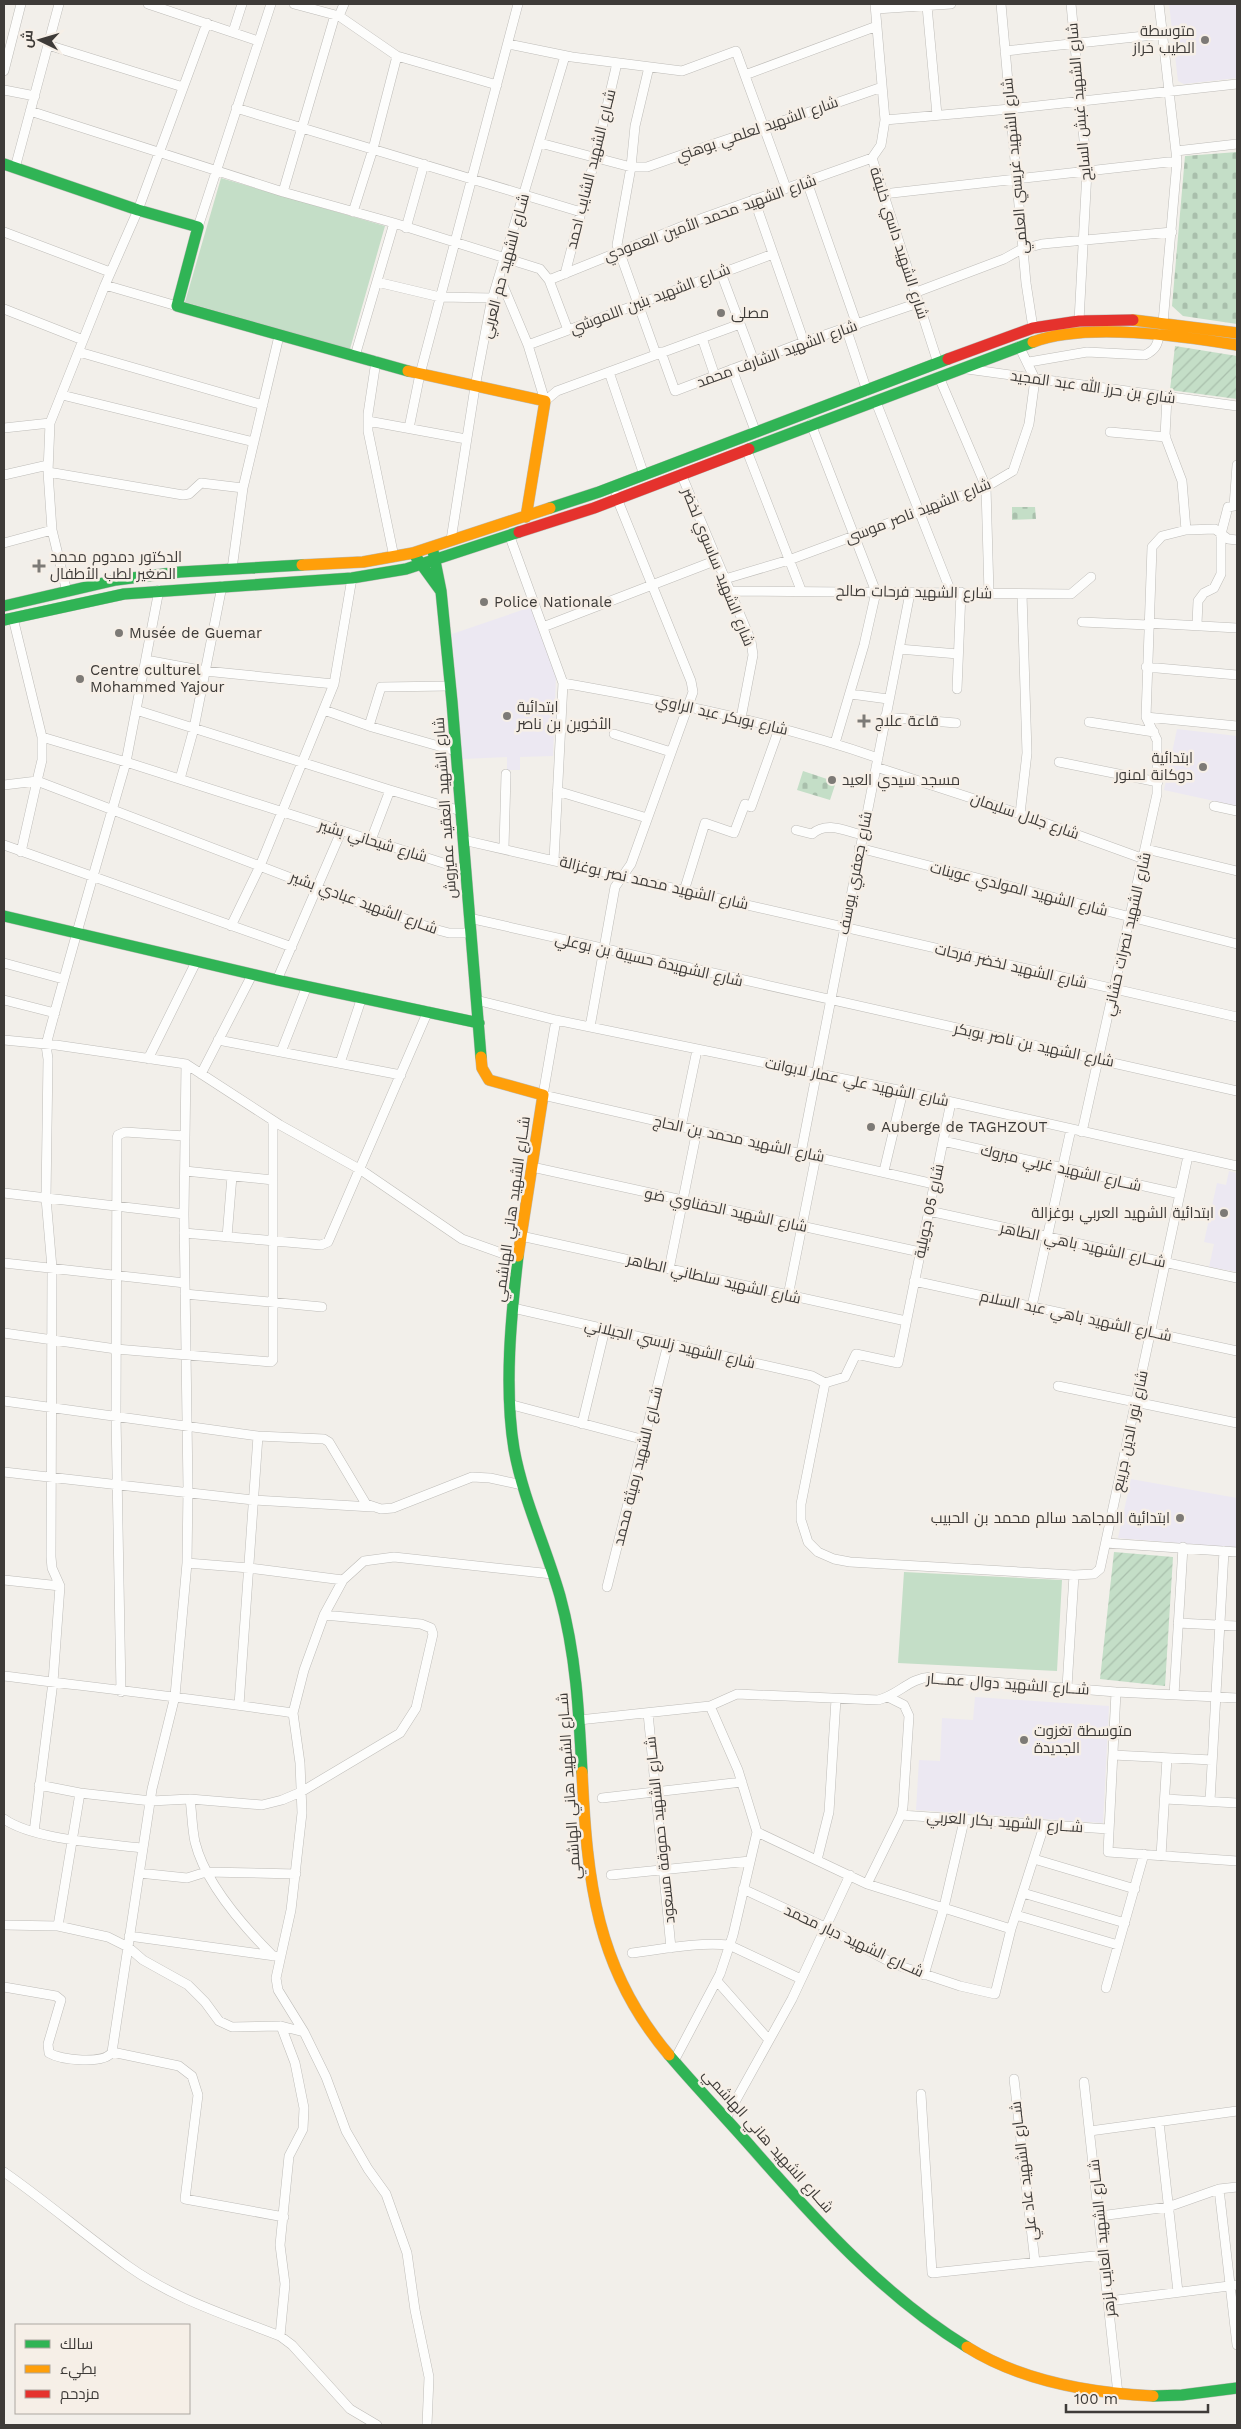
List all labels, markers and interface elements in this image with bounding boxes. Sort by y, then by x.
north arrow [15,15,65,65]
street label: شارع الشهيد غبش السايح [1063,22,1097,182]
place label: متوسطة الطيب خراز [1132,22,1195,57]
text: ش [18,29,37,49]
marker: متوسطة الطيب خراز [1199,34,1211,46]
street label: شارع الشهيد غريسي العلمي [998,77,1035,255]
street label: شـارع الشهيد الشايب احمد [562,87,621,251]
street label: شارع الشهيد لعلمي بوهني [673,93,842,168]
street label: شارع الشهيد داسي خليفة [863,165,932,322]
street label: شارع الشهيد محمد الأمين العمودي [601,171,820,268]
street label: شـارع الشهيد حم العربي [477,192,536,341]
street label: شـارع الشهيد بنين اللموشي [567,260,734,341]
place label: مصلى [731,304,769,323]
marker: مصلى [715,307,727,319]
street label: شارع الشهيد الشارف محمد [694,317,860,393]
street label: شارع بن حرز الله عبد المجيد [1009,365,1177,410]
street label: شارع الشهيد ناصر موسى [842,475,994,549]
street label: شارع الشهيد ساسوي لخضر [675,484,758,650]
place label: الدكتور دمدوم محمد الصغير لطب الأطفال [50,548,182,583]
marker: الدكتور دمدوم محمد الصغير لطب الأطفال [32,559,46,573]
street label: شارع الشهيد فرحات صالح [836,582,992,604]
place label: Police Nationale [494,593,612,611]
marker: Police Nationale [478,596,490,608]
place label: Musée de Guemar [129,624,262,642]
marker: Musée de Guemar [113,627,125,639]
place label: Centre culturel Mohammed Yajour [90,661,225,696]
marker: Centre culturel Mohammed Yajour [74,673,86,685]
street label: شارع بوبكر عبد الراوي [653,691,790,742]
place label: ابتدائية الأخوين بن ناصر [516,698,612,734]
marker: ابتدائية الأخوين بن ناصر [501,710,513,722]
place label: قاعة علاج [875,712,939,732]
marker: قاعة علاج [857,714,871,728]
street label: شارع الشهيد العقيد عميروش [430,717,462,899]
place label: ابتدائية دوكانة لمنور [1114,749,1193,784]
marker: ابتدائية دوكانة لمنور [1197,761,1209,773]
place label: مسجد سيدي العيد [842,771,960,792]
marker: مسجد سيدي العيد [826,774,838,786]
street label: شارع جلال سليمان [968,789,1082,845]
street label: شارع جعفري يوسف [834,810,879,937]
street label: شارع شيحاني بشير [315,816,429,869]
street label: شارع الشهيد نصرات حشاني [1099,850,1158,1018]
street label: شارع الشهيد محمد نصر بوغزالة [557,852,750,915]
street label: شارع الشهيد المولدي عوينات [928,858,1110,923]
street label: شـارع الشهيد عبادي بشير [286,868,440,941]
street label: شارع الشهيدة حسيبة بن بوعلي [553,930,745,993]
street label: شارع الشهيد لخضر فرحات [933,940,1089,994]
street label: شارع الشهيد بن ناصر بوبكر [951,1019,1116,1073]
street label: شارع الشهيد علي عمار لابوانت [763,1054,951,1113]
street label: شارع الشهيد محمد بن الحاج [651,1112,826,1168]
street label: شــارع الشهيد هاني الهاشمي [490,1115,537,1303]
place label: Auberge de TAGHZOUT [881,1118,1048,1136]
marker: Auberge de TAGHZOUT [865,1121,877,1133]
street label: شــارع الشهيد غربي مبروك [978,1141,1143,1198]
street label: شارع 05 جويلية [910,1162,950,1260]
street label: شارع الشهيد الحفناوي ضو [642,1184,809,1239]
place label: ابتدائية الشهيد العربي بوغزالة [1031,1204,1214,1225]
marker: ابتدائية الشهيد العربي بوغزالة [1218,1207,1230,1219]
street label: شــارع الشهيد باهي الطاهر [997,1218,1168,1274]
street label: شارع الشهيد سلطاني الطاهر [624,1250,803,1311]
street label: شــارع الشهيد باهي عبد السلام [978,1287,1174,1348]
street label: شارع الشهيد زلاسي الجيلاني [582,1316,757,1375]
street label: شارع نور الدين جريبع [1108,1369,1154,1494]
street label: شــارع الشهيد رميثة محمد [610,1385,668,1548]
place label: ابتدائية المجاهد سالم محمد بن الحبيب [931,1509,1170,1528]
marker: ابتدائية المجاهد سالم محمد بن الحبيب [1174,1512,1186,1524]
street label: شــارع الشهيد دوال عمـــار [925,1669,1090,1701]
street label: شــارع الشهيد هاني الهاشمي [553,1692,588,1880]
place label: متوسطة تغزوت الجديدة [1034,1722,1132,1757]
marker: متوسطة تغزوت الجديدة [1018,1734,1030,1746]
street label: شــارع الشهيد حموقة مسعود [641,1735,681,1925]
street label: شــارع الشهيد بكار العربي [926,1808,1084,1839]
street label: شــارع الشهيد دبار محمد [781,1901,927,1983]
street label: شــارع الشهيد هاني الهاشمي [696,2065,837,2219]
street label: شــارع الشهيد عاد علي [1007,2100,1044,2242]
street label: شــارع الشهيد العايب لزهر [1085,2158,1121,2319]
legend [15,2324,190,2414]
text: سالك [60,2335,93,2353]
text: بطيء [60,2360,97,2381]
scale bar [1066,2382,1208,2414]
text: مزدحم [60,2385,100,2404]
text: 100 m [1074,2390,1118,2408]

